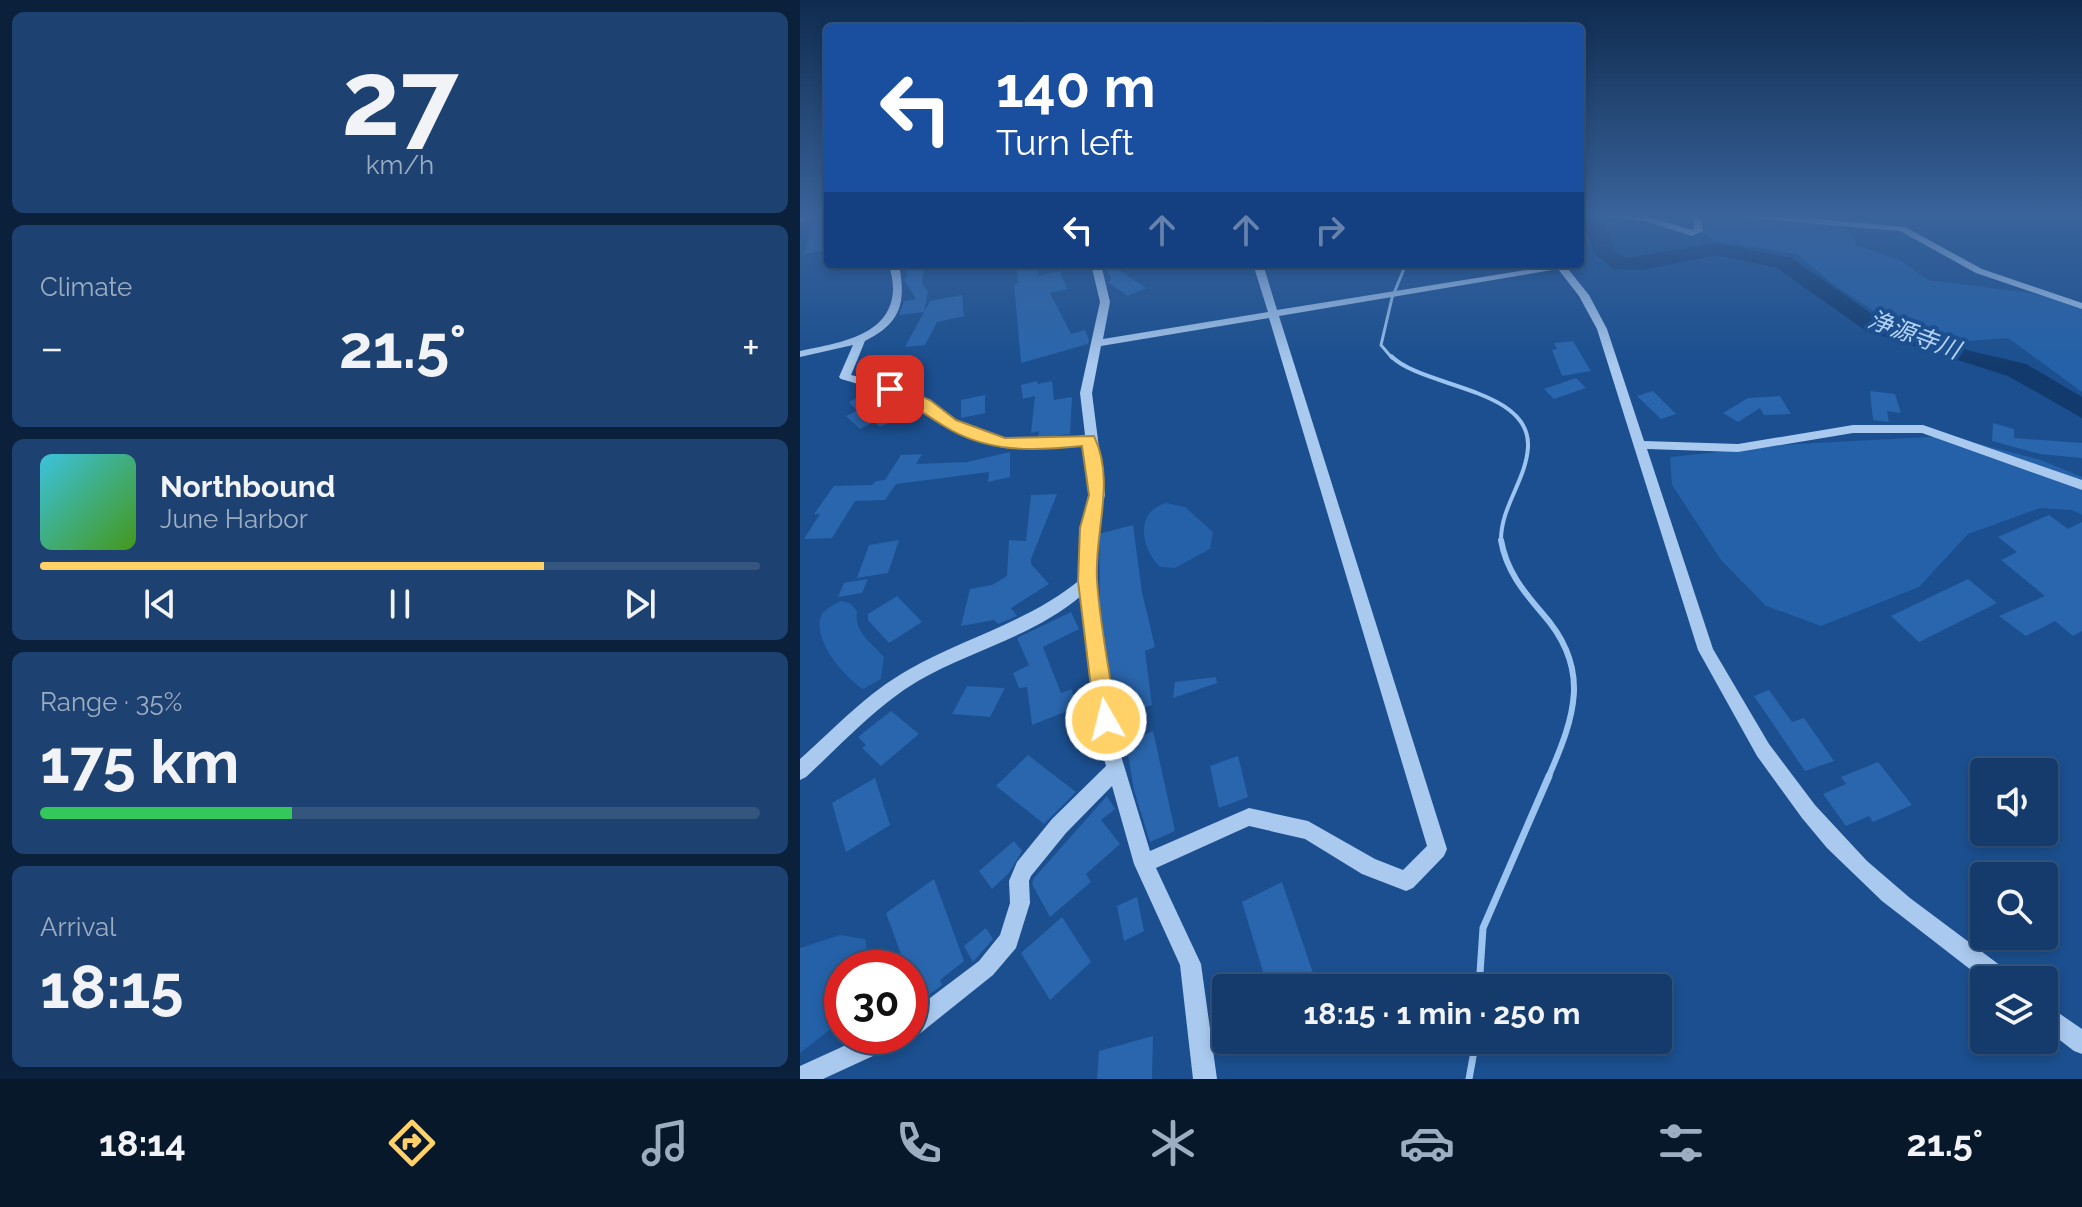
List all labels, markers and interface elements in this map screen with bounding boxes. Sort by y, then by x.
text: 27 [341,37,459,159]
text: 140 m [996,54,1156,120]
icon: left [864,56,968,160]
text: Turn left [996,121,1134,163]
text: km/h [366,150,434,180]
icon: left [1056,208,1100,252]
icon: ahead [1140,208,1184,252]
icon: ahead [1224,208,1268,252]
icon: right [1308,208,1352,252]
text: Climate [40,272,132,302]
water label: 浄源寺川 [1864,304,1967,366]
text: 21.5° [339,312,466,382]
text: − [40,322,64,373]
text: + [742,322,760,373]
pin [856,355,924,423]
icon: arrive [868,367,912,411]
text: Northbound [160,469,335,504]
text: June Harbor [160,504,308,534]
icon: previous [138,582,182,626]
icon: pause [378,582,422,626]
icon: next [618,582,662,626]
position arrow [1064,678,1148,762]
text: Range · 35% [40,687,182,717]
text: 175 km [40,727,239,797]
map controls [1970,758,2058,1054]
button: sound [1970,758,2058,846]
button: search [1970,862,2058,950]
text: Arrival [40,912,116,942]
speed limit sign: 30 [824,950,928,1054]
text: 18:15 [40,952,184,1022]
button: layers [1970,966,2058,1054]
text: 18:15 · 1 min · 250 m [1304,996,1580,1031]
icon: directions [384,1115,440,1171]
icon: music [637,1115,693,1171]
icon: phone [891,1115,947,1171]
icon: climate [1145,1115,1201,1171]
icon: car [1399,1115,1455,1171]
icon: filters [1653,1115,1709,1171]
text: 18:14 [99,1122,186,1164]
text: 21.5° [1907,1122,1983,1164]

